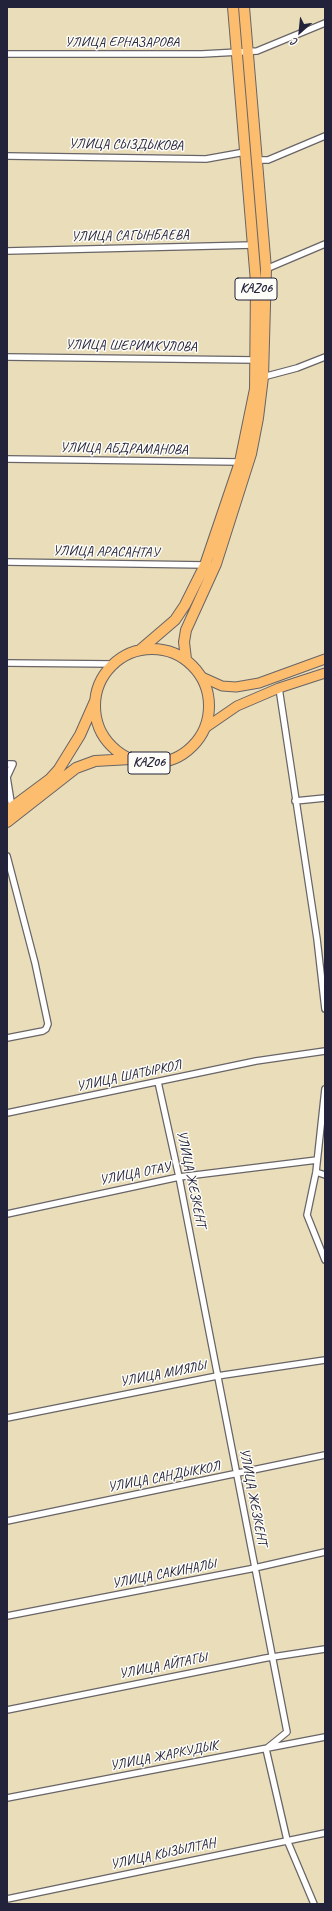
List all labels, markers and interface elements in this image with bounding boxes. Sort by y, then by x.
north arrow [280,12,320,52]
street label: УЛИЦА ЕРНАЗАРОВА [65,34,179,50]
text: С [289,35,300,50]
street label: УЛИЦА СЫЗДЫКОВА [69,136,183,154]
street label: УЛИЦА САГЫНБАЕВА [71,227,189,245]
road number: KАZ06 [235,278,277,300]
street label: УЛИЦА ШЕРИМКУЛОВА [65,336,197,356]
street label: УЛИЦА АБДРАМАНОВА [60,439,188,459]
street label: УЛИЦА АРАСАНТАУ [53,543,159,561]
road number: KАZ06 [128,752,170,774]
street label: УЛИЦА ШАТЫРКОЛ [75,1057,183,1095]
street label: УЛИЦА ЖЕЗКЕНТ [173,1129,209,1229]
street label: УЛИЦА ОТАУ [98,1159,172,1189]
street label: УЛИЦА МИЯЛЫ [119,1357,207,1391]
street label: УЛИЦА ЖЕЗКЕНТ [235,1447,271,1547]
street label: УЛИЦА САНДЫККОЛ [106,1458,222,1496]
street label: УЛИЦА САКИНАЛЫ [111,1556,217,1592]
street label: УЛИЦА АЙТАГЫ [118,1649,208,1683]
street label: УЛИЦА ЖАРКУДЫК [109,1737,219,1775]
street label: УЛИЦА КЫЗЫЛТАН [109,1835,217,1873]

